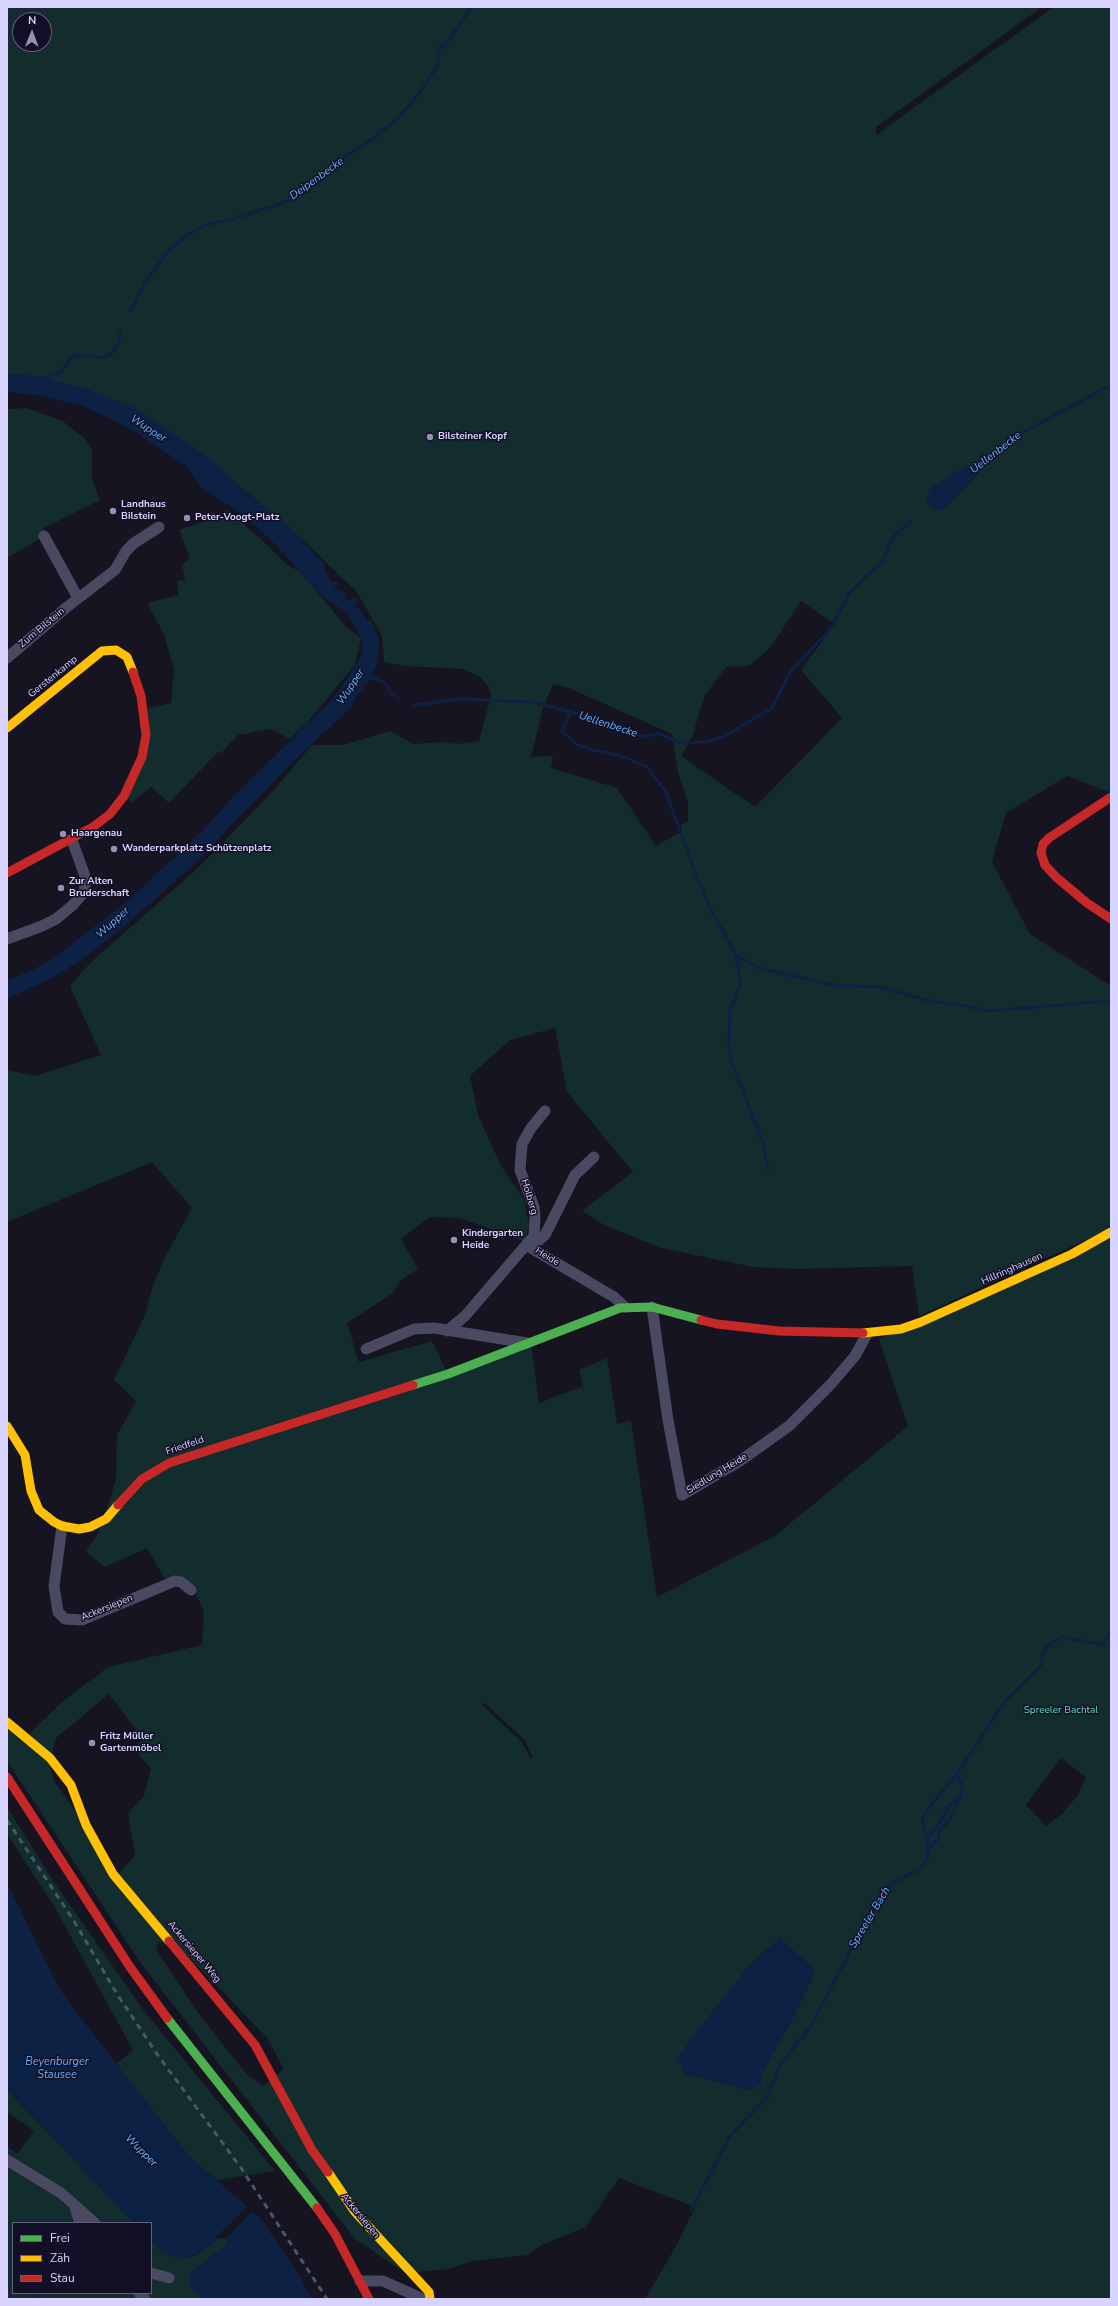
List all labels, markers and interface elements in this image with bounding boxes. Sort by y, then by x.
north arrow [12,12,52,52]
text: N [28,13,36,28]
water label: Deipenbecke [287,155,347,203]
water label: Wupper [127,412,169,446]
water label: Uellenbecke [968,429,1024,477]
place label: Bilsteiner Kopf [438,431,507,443]
marker: Bilsteiner Kopf [425,432,435,442]
place label: Landhaus Bilstein [121,499,166,522]
marker: Landhaus Bilstein [108,506,118,516]
place label: Peter-Voogt-Platz [195,512,279,524]
marker: Peter-Voogt-Platz [182,513,192,523]
street label: Zum Bilstein [17,605,67,651]
street label: Gerstenkamp [26,653,80,701]
water label: Wupper [334,667,368,707]
water label: Uellenbecke [577,709,639,741]
place label: Haargenau [71,828,122,840]
marker: Haargenau [58,829,68,839]
place label: Wanderparkplatz Schützenplatz [122,843,272,855]
marker: Wanderparkplatz Schützenplatz [109,844,119,854]
place label: Zur Alten Bruderschaft [69,876,129,900]
marker: Zur Alten Bruderschaft [56,883,66,893]
water label: Wupper [94,905,132,941]
street label: Holberg [518,1178,540,1216]
place label: Kindergarten Heide [462,1228,523,1252]
marker: Kindergarten Heide [449,1235,459,1245]
street label: Heide [533,1245,561,1269]
street label: Hillringhausen [980,1250,1044,1288]
street label: Friedfeld [164,1434,206,1458]
street label: Siedlung Heide [684,1451,750,1497]
street label: Ackersiepen [79,1592,135,1624]
park label: Spreeler Bachtal [1024,1705,1098,1717]
place label: Fritz Müller Gartenmöbel [100,1731,161,1754]
marker: Fritz Müller Gartenmöbel [87,1738,97,1748]
water label: Spreeler Bach [847,1885,893,1951]
street label: Ackersieper Weg [165,1919,223,1985]
water label: Beyenburger Stausee [25,2055,89,2081]
water label: Wupper [122,2132,160,2170]
street label: Ackersiepen [338,2191,382,2241]
legend [12,2222,152,2294]
text: Frei [50,2230,70,2246]
text: Zäh [50,2250,70,2266]
text: Stau [50,2270,75,2286]

